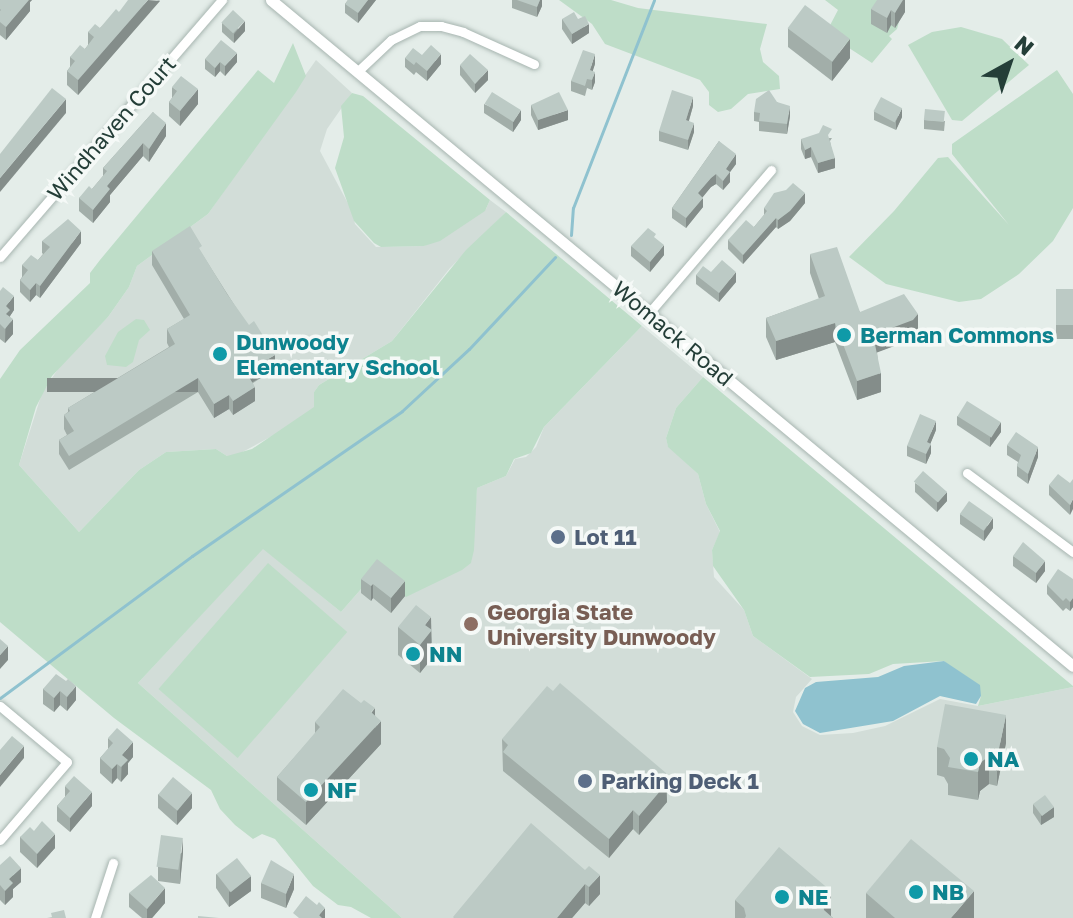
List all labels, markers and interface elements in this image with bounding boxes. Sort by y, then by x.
north arrow [969,24,1049,104]
text: N [1010,30,1040,61]
street label: Windhaven Court [41,50,181,206]
street label: Womack Road [607,275,739,391]
place label: Berman Commons [860,322,1054,348]
marker: Berman Commons [835,326,853,344]
place label: Dunwoody Elementary School [236,328,439,380]
marker: Dunwoody Elementary School [211,345,229,363]
place label: Lot 11 [574,524,637,550]
marker: Lot 11 [549,528,567,546]
place label: Georgia State University Dunwoody [487,598,716,650]
marker: Georgia State University Dunwoody [462,615,480,633]
place label: NN [429,641,462,667]
marker: NN [404,645,422,663]
place label: NA [987,746,1019,772]
marker: NA [962,750,980,768]
place label: Parking Deck 1 [601,768,759,794]
marker: Parking Deck 1 [576,772,594,790]
place label: NF [327,777,357,803]
marker: NF [302,781,320,799]
place label: NB [932,879,964,905]
marker: NB [907,883,925,901]
place label: NE [798,884,828,910]
marker: NE [773,888,791,906]

